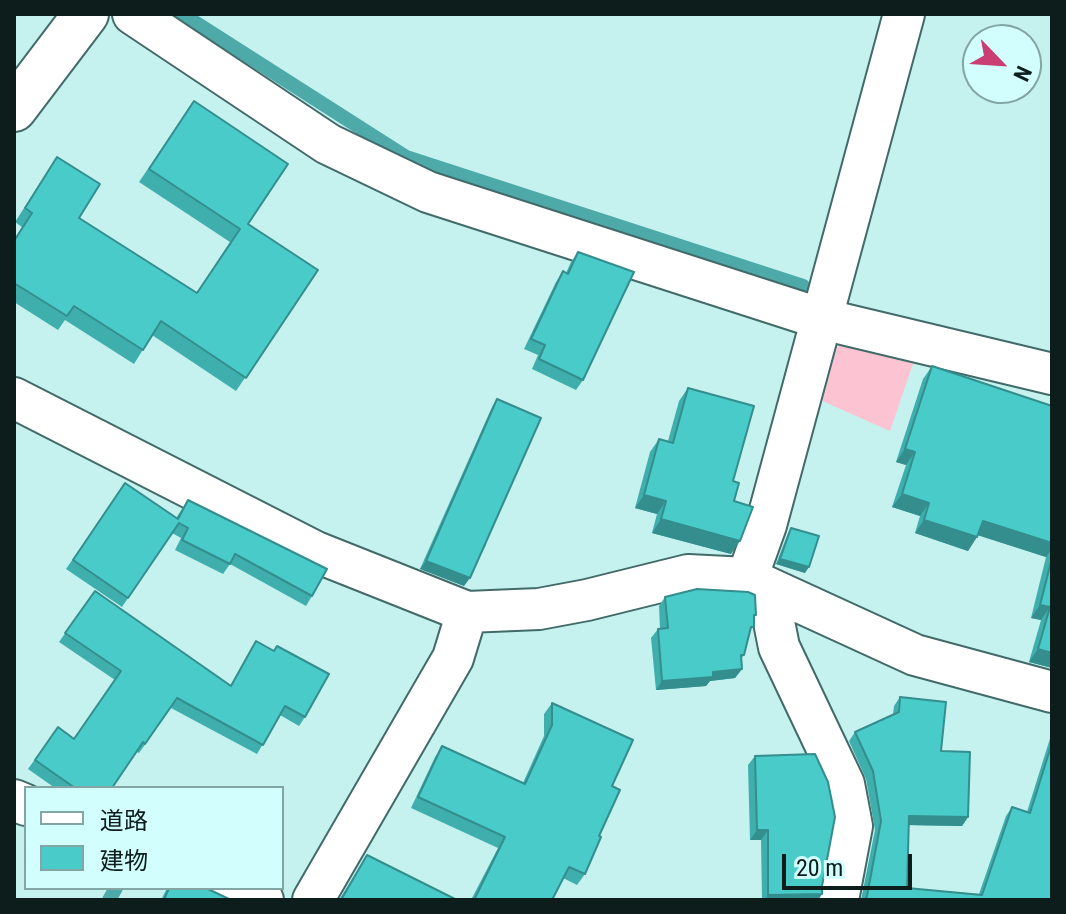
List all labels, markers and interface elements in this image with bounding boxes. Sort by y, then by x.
north arrow [962,24,1042,104]
text: N [1008,62,1037,85]
legend [24,786,284,890]
text: 道路 [100,807,148,835]
scale bar [786,838,916,888]
text: 建物 [100,847,148,875]
text: 20 m [796,854,843,882]

